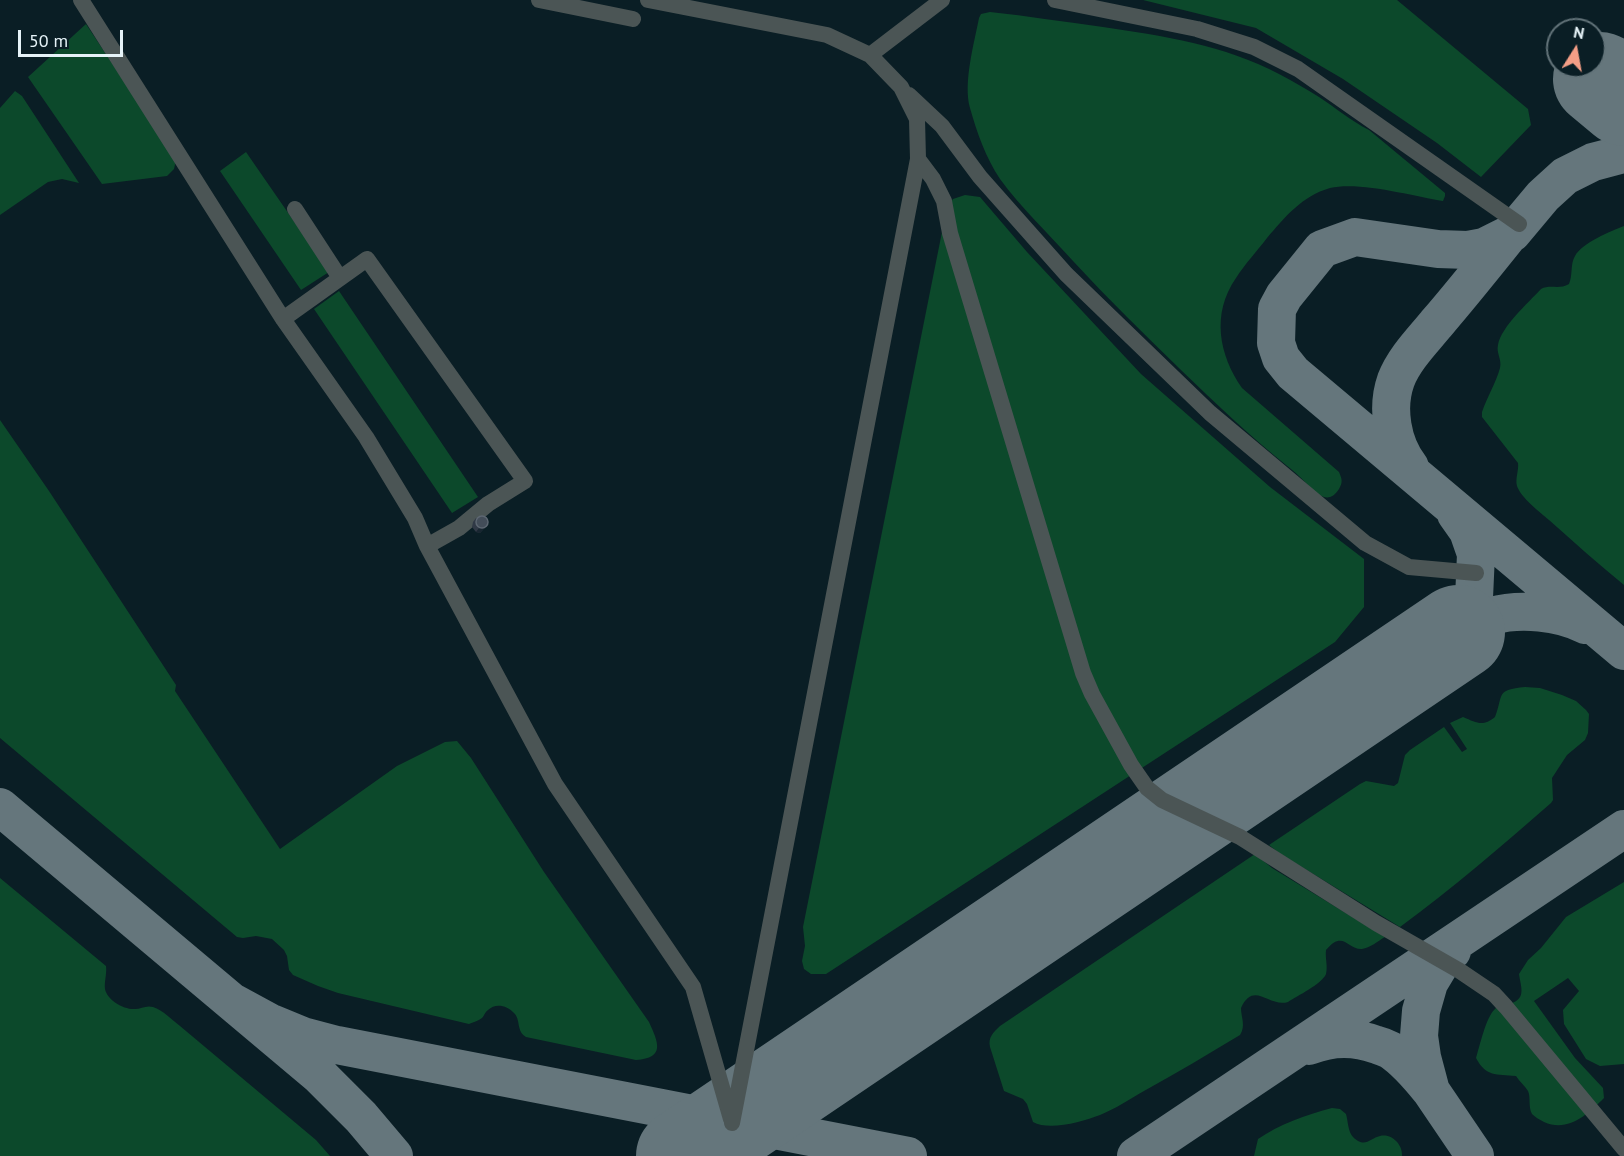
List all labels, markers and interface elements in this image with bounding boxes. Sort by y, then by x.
scale bar [21,18,126,56]
north arrow [1546,18,1606,78]
text: N [1572,21,1586,43]
text: 50 m [29,29,68,52]

